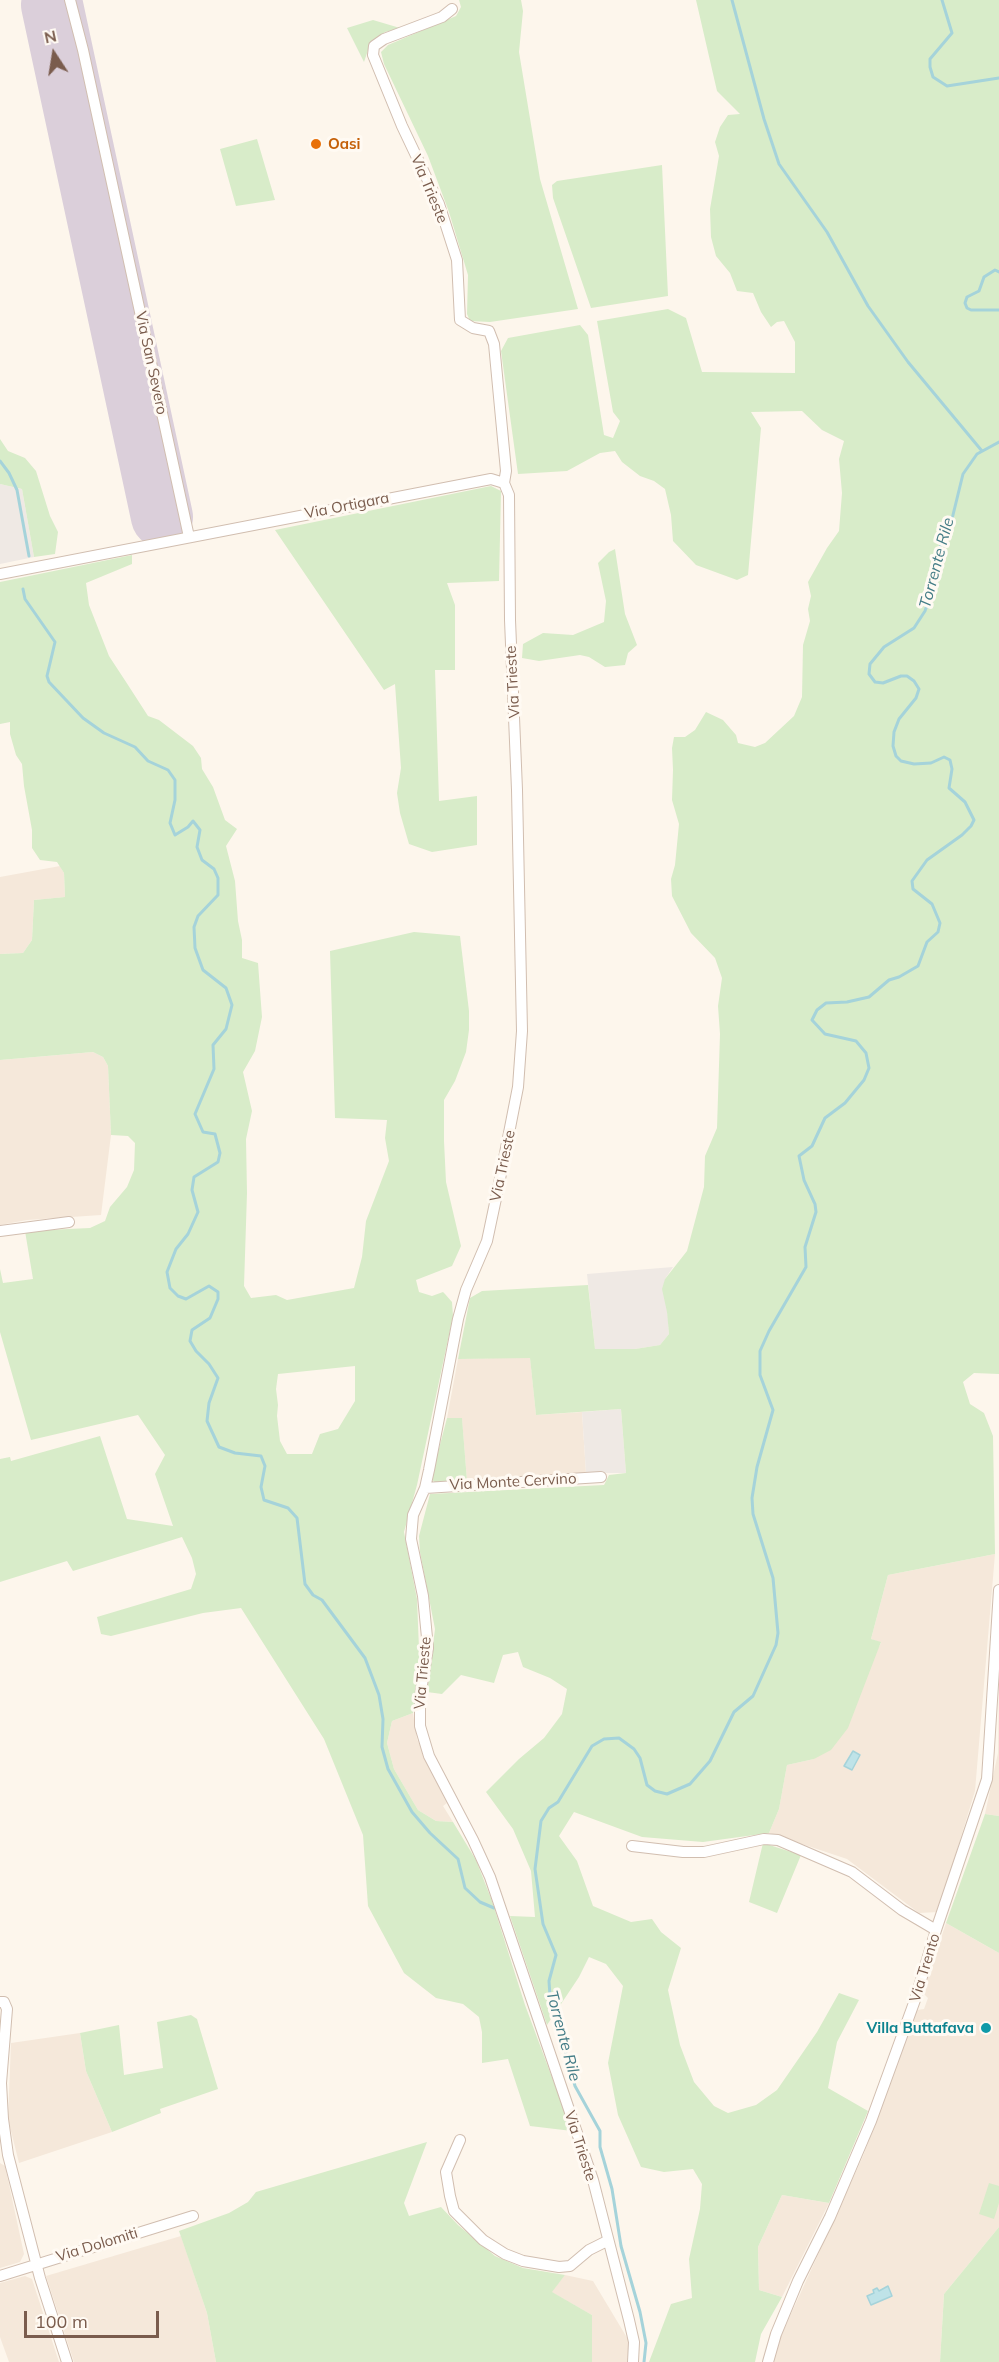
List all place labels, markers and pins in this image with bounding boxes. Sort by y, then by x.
place label: Oasi [328,135,361,153]
marker: Oasi [309,137,323,151]
place label: Villa Buttafava [867,2019,974,2037]
marker: Villa Buttafava [979,2021,993,2035]

